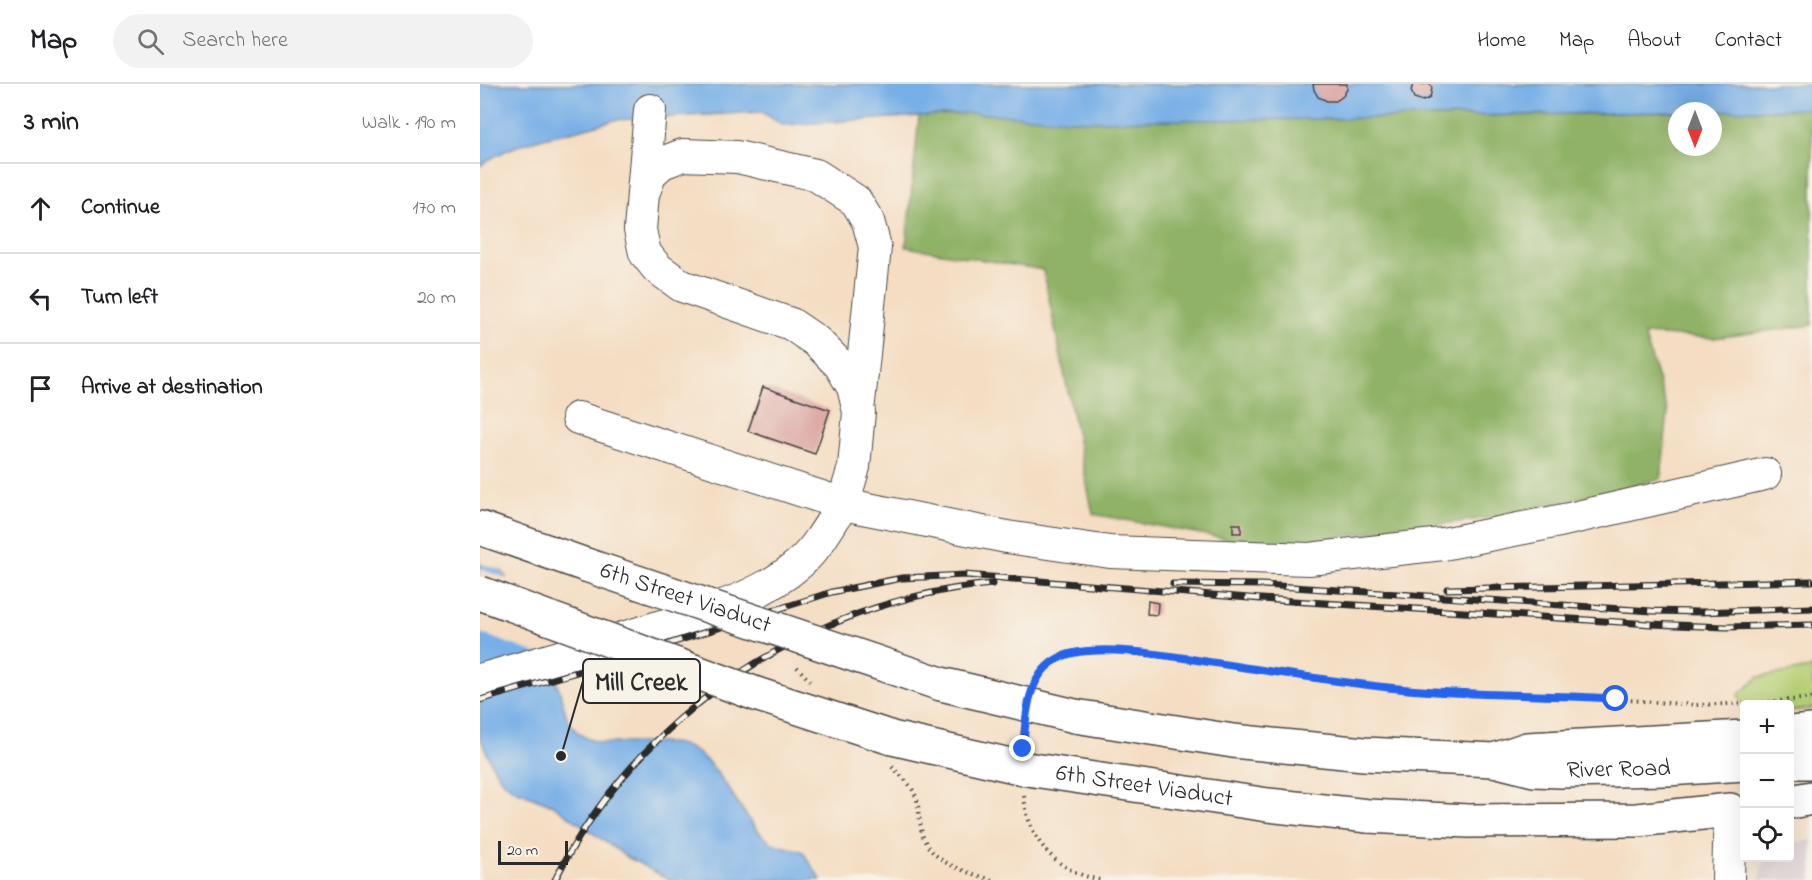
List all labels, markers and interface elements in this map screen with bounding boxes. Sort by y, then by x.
search box [113,14,533,68]
text: Map [30,21,77,62]
icon: search [134,25,167,58]
text: Search here [182,25,288,57]
text: Home [1477,26,1526,56]
text: Map [1559,26,1594,56]
text: About [1627,26,1681,56]
text: Contact [1714,26,1782,56]
north arrow [1668,102,1722,156]
text: 3 min [24,104,79,142]
text: Walk · 190 m [362,109,456,138]
icon: ahead [24,192,57,225]
text: Continue [81,192,160,224]
text: 170 m [412,194,456,223]
icon: left [24,282,57,315]
text: Turn left [81,282,158,314]
text: 20 m [417,284,456,313]
icon: arrive [24,372,57,405]
text: Arrive at destination [81,372,263,404]
street label: 6th Street Viaduct [595,553,776,643]
callout: Mill Creek [583,659,700,703]
text: Mill Creek [595,665,688,703]
route start [1602,685,1628,711]
map controls [1740,700,1794,862]
button: + [1740,700,1794,754]
route end [1009,735,1035,761]
street label: River Road [1566,751,1672,788]
button: − [1740,754,1794,808]
street label: 6th Street Viaduct [1054,756,1235,817]
button: locate [1740,808,1794,862]
scale bar [498,838,568,866]
text: 20 m [507,839,538,863]

